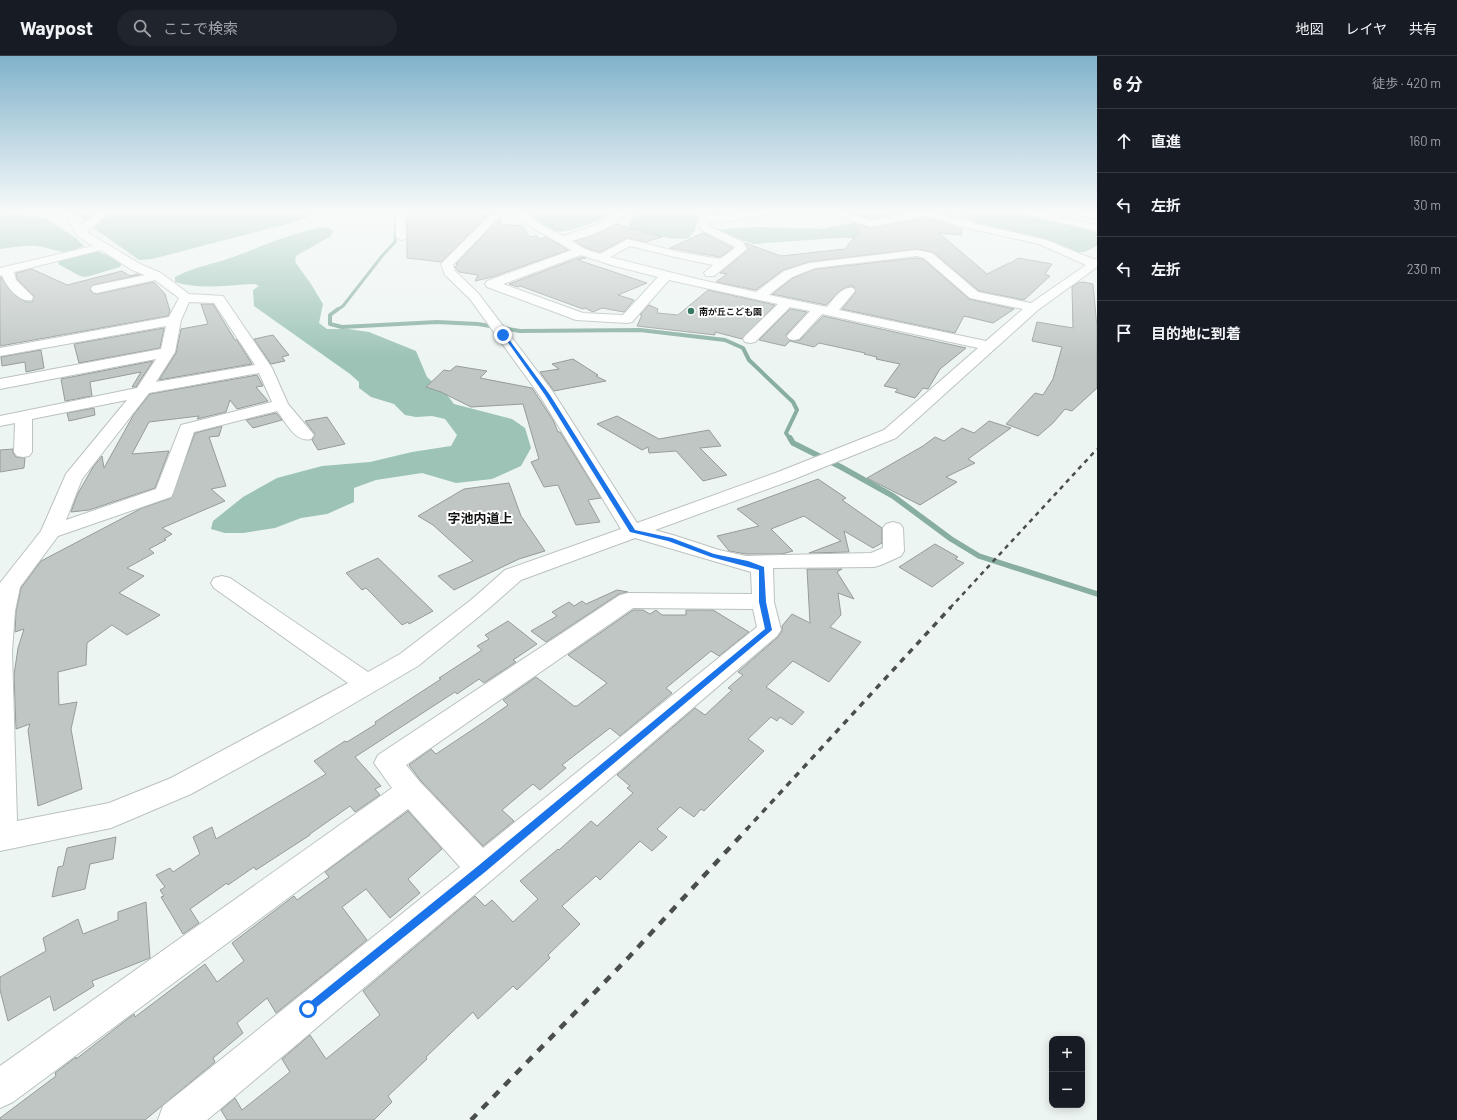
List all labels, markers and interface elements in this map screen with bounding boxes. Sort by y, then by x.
search box [117,10,397,46]
text: Waypost [20,16,93,39]
icon: search [131,17,153,39]
text: ここで検索 [163,19,238,37]
text: 地図 [1295,20,1323,37]
text: レイヤ [1345,20,1387,37]
text: 共有 [1409,20,1437,37]
text: 6 分 [1113,73,1143,93]
text: 徒歩 · 420 m [1372,75,1441,91]
icon: ahead [1113,130,1135,152]
text: 直進 [1151,132,1181,150]
text: 160 m [1409,133,1441,149]
icon: left [1113,194,1135,216]
text: 左折 [1151,196,1181,214]
text: 30 m [1414,197,1441,213]
icon: left [1113,258,1135,280]
text: 左折 [1151,260,1181,278]
text: 230 m [1407,261,1441,277]
marker: 南が丘こども園 [686,306,696,316]
place label: 南が丘こども園 [699,306,762,317]
icon: arrive [1113,322,1135,344]
text: 目的地に到着 [1151,324,1241,342]
route end [494,326,512,344]
district label: 字池内道上 [447,510,513,526]
route start [299,1000,317,1018]
map controls [1049,1036,1085,1108]
button: + [1049,1036,1085,1072]
button: − [1049,1072,1085,1108]

